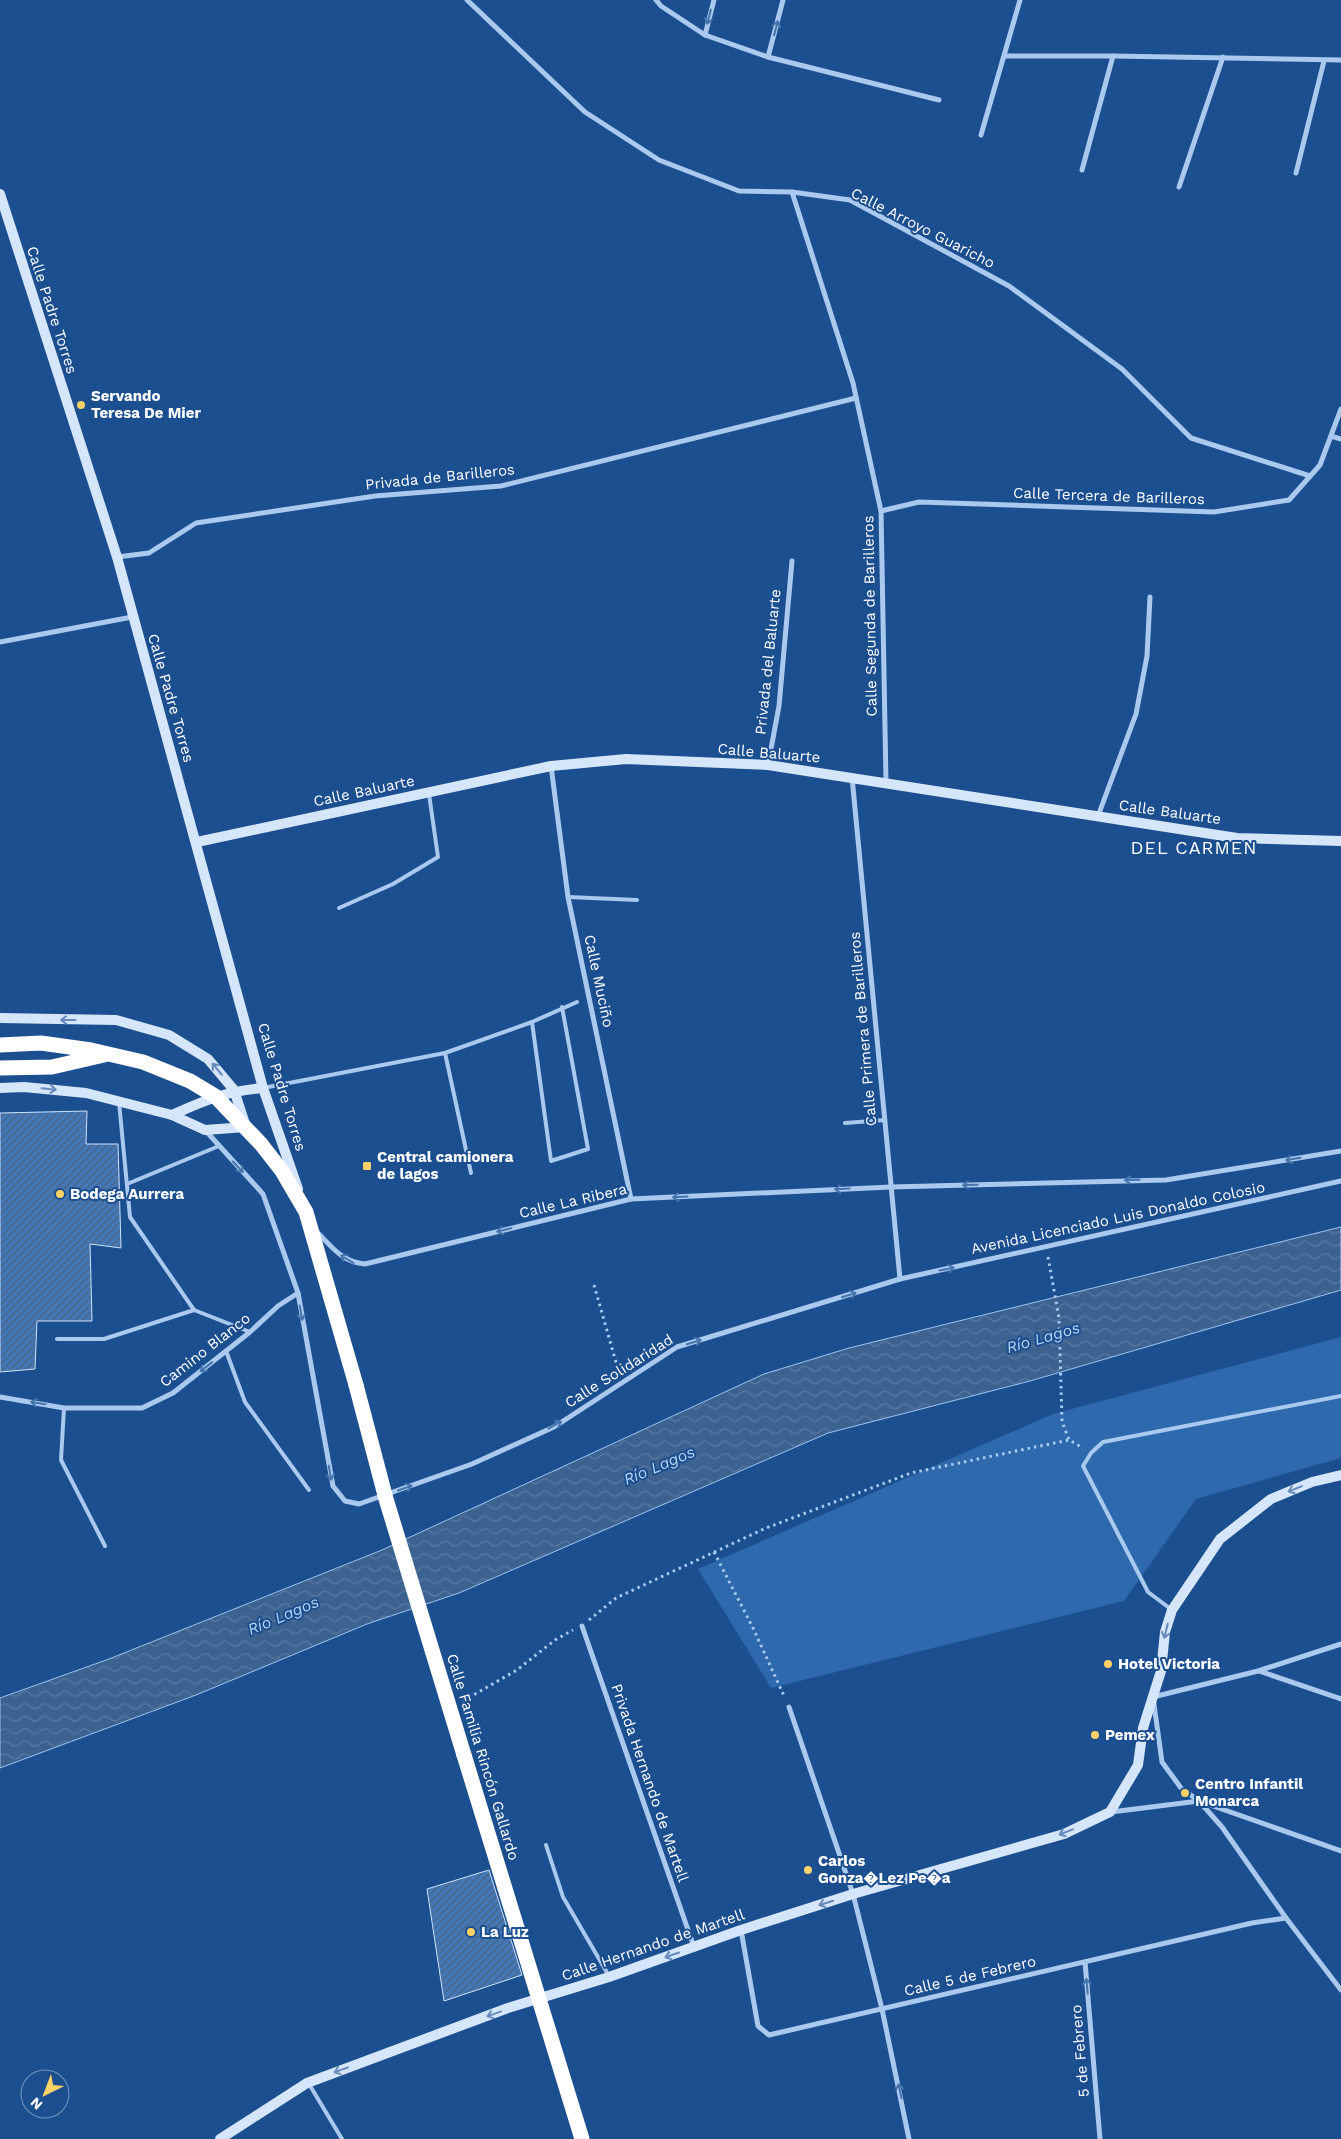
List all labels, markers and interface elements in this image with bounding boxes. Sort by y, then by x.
one-way arrow [704,9,714,25]
one-way arrow [771,21,781,37]
street label: Calle Arroyo Guaricho [848,184,998,272]
street label: Calle Padre Torres [23,244,81,376]
place label: Servando Teresa De Mier [91,387,201,422]
marker: Servando Teresa De Mier [75,399,87,411]
street label: Privada de Barilleros [364,460,516,494]
street label: Calle Tercera de Barilleros [1013,484,1205,508]
street label: Calle Segunda de Barilleros [859,515,881,717]
street label: Privada del Baluarte [751,588,785,736]
street label: Calle Padre Torres [144,632,198,764]
street label: Calle Baluarte [717,740,821,766]
street label: Calle Baluarte [312,771,416,811]
street label: Calle Baluarte [1118,796,1222,828]
district label: DEL CARMEN [1130,837,1258,858]
street label: Calle Primera de Barilleros [846,931,880,1127]
street label: Calle Muciño [580,933,618,1029]
one-way arrow [60,1015,76,1025]
street label: Calle Padre Torres [254,1021,310,1153]
one-way arrow [211,1063,222,1076]
one-way arrow [40,1084,56,1094]
place label: Central camionera de lagos [377,1148,514,1183]
one-way arrow [1285,1154,1301,1164]
one-way arrow [232,1160,244,1173]
marker: Central camionera de lagos [361,1160,373,1172]
one-way arrow [1124,1176,1140,1185]
street label: Avenida Licenciado Luis Donaldo Colosio [969,1178,1267,1258]
street label: Calle La Ribera [517,1180,629,1222]
one-way arrow [962,1180,978,1189]
one-way arrow [835,1184,851,1194]
place label: Bodega Aurrera [70,1185,184,1203]
marker: Bodega Aurrera [54,1188,66,1200]
one-way arrow [672,1192,688,1202]
one-way arrow [496,1226,512,1235]
one-way arrow [340,1254,355,1264]
one-way arrow [939,1263,955,1273]
one-way arrow [841,1289,857,1299]
one-way arrow [297,1305,307,1321]
street label: Camino Blanco [156,1309,254,1391]
water label: Río Lagos [1004,1318,1082,1357]
street label: Calle Solidaridad [562,1330,676,1412]
one-way arrow [685,1337,701,1347]
one-way arrow [200,1362,213,1373]
one-way arrow [31,1398,47,1408]
one-way arrow [547,1420,561,1430]
water label: Río Lagos [621,1442,698,1489]
one-way arrow [326,1465,336,1481]
one-way arrow [397,1482,413,1492]
one-way arrow [1287,1486,1302,1495]
water label: Río Lagos [245,1592,322,1639]
one-way arrow [1161,1622,1170,1638]
street label: Calle Familia Rincón Gallardo [443,1652,523,1862]
place label: Hotel Victoria [1118,1655,1220,1673]
marker: Hotel Victoria [1102,1658,1114,1670]
street label: Privada Hernando de Martell [608,1682,693,1885]
place label: Pemex [1105,1726,1155,1744]
marker: Pemex [1089,1729,1101,1741]
place label: Centro Infantil Monarca [1195,1775,1303,1810]
marker: Centro Infantil Monarca [1179,1787,1191,1799]
one-way arrow [1059,1828,1074,1837]
place label: Carlos Gonza�Lez Pe�a [818,1852,951,1887]
marker: Carlos Gonza�Lez Pe�a [802,1864,814,1876]
one-way arrow [818,1898,834,1908]
street label: Calle Hernando de Martell [559,1905,747,1985]
place label: La Luz [481,1923,529,1941]
marker: La Luz [465,1926,477,1938]
one-way arrow [665,1951,681,1961]
street label: Calle 5 de Febrero [902,1952,1038,2000]
one-way arrow [1083,1978,1092,1994]
street label: 5 de Febrero [1067,2004,1093,2098]
one-way arrow [487,2010,502,2019]
one-way arrow [334,2066,350,2075]
north arrow [20,2069,70,2119]
one-way arrow [894,2084,904,2100]
text: N [27,2094,46,2113]

